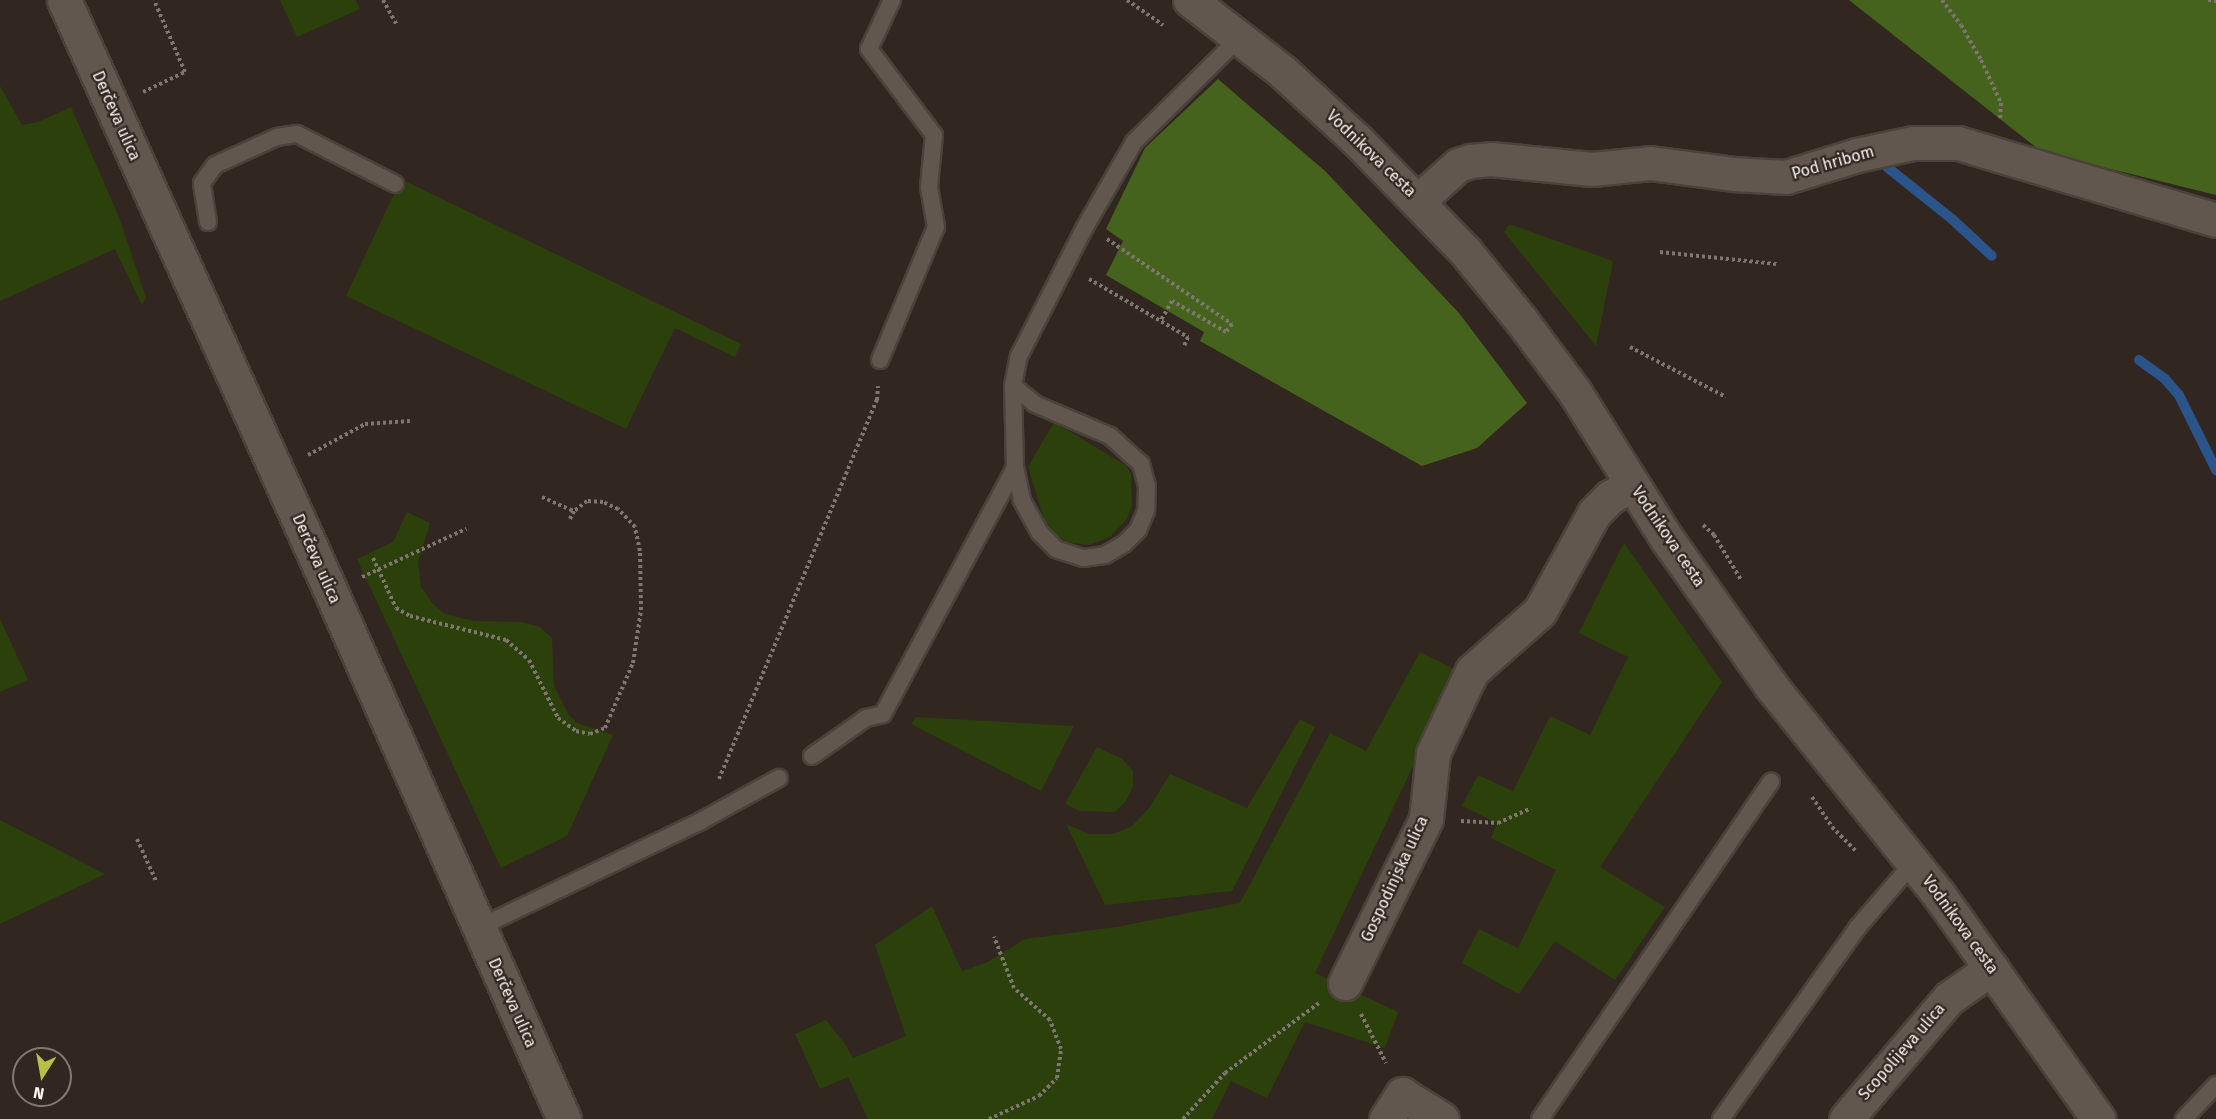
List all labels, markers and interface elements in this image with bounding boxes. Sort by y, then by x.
street label: Derčeva ulica [88,68,144,164]
street label: Vodnikova cesta [1322,106,1420,202]
street label: Pod hribom [1790,142,1876,184]
street label: Vodnikova cesta [1627,483,1709,591]
street label: Derčeva ulica [288,511,344,607]
street label: Gospodinjska ulica [1357,813,1433,945]
street label: Vodnikova cesta [1918,872,2002,978]
street label: Derčeva ulica [484,955,540,1051]
street label: Scopolijeva ulica [1855,1000,1949,1104]
north arrow [12,1047,72,1107]
text: N [32,1083,46,1104]

